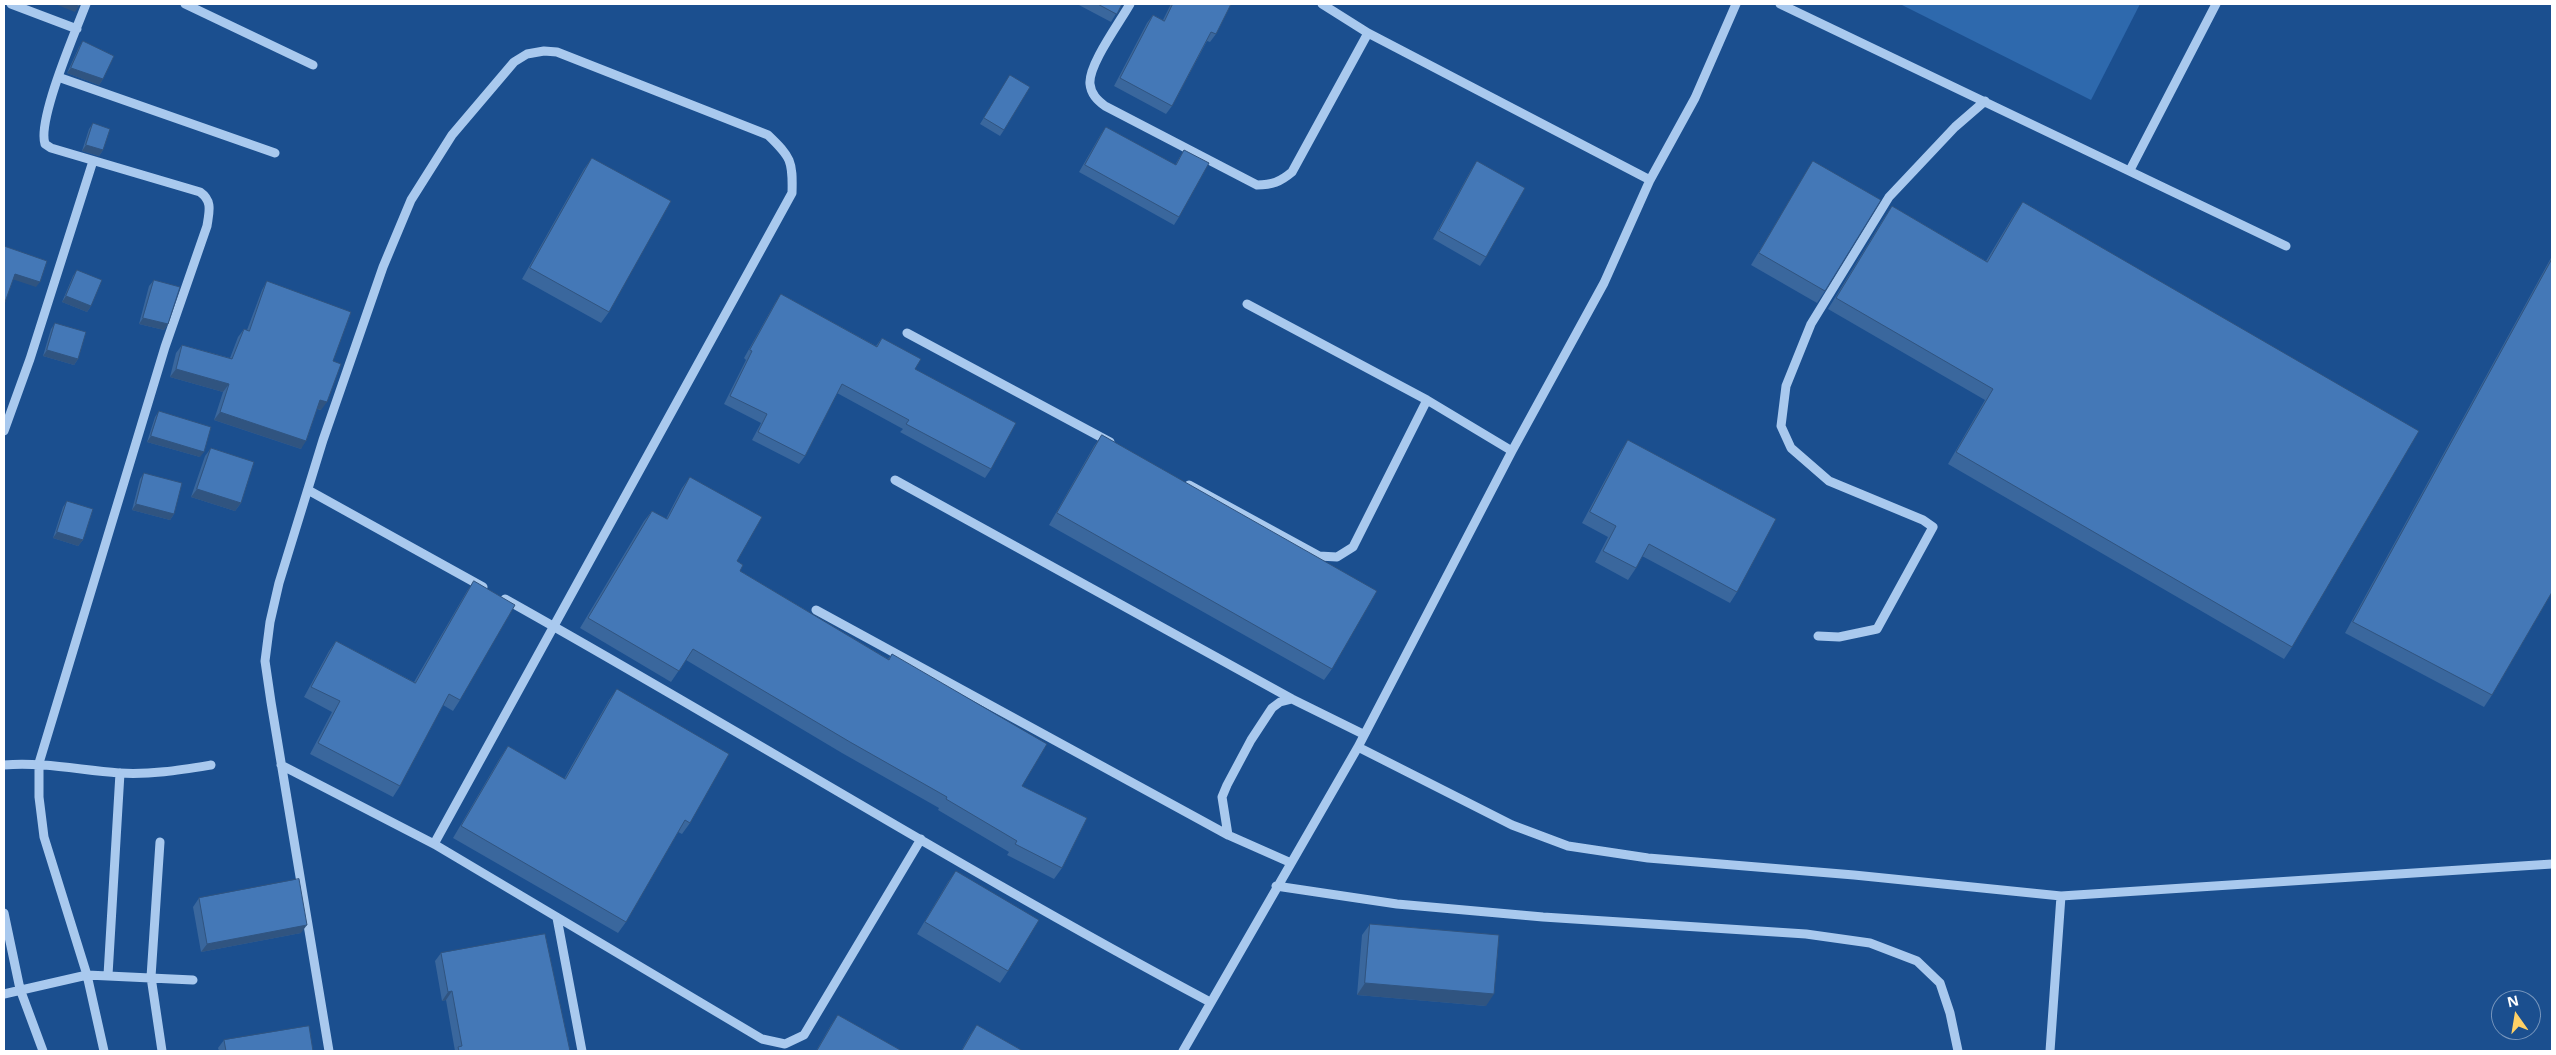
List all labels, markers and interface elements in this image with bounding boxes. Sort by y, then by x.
north arrow [2491,990,2541,1040]
text: N [2505,990,2520,1011]

